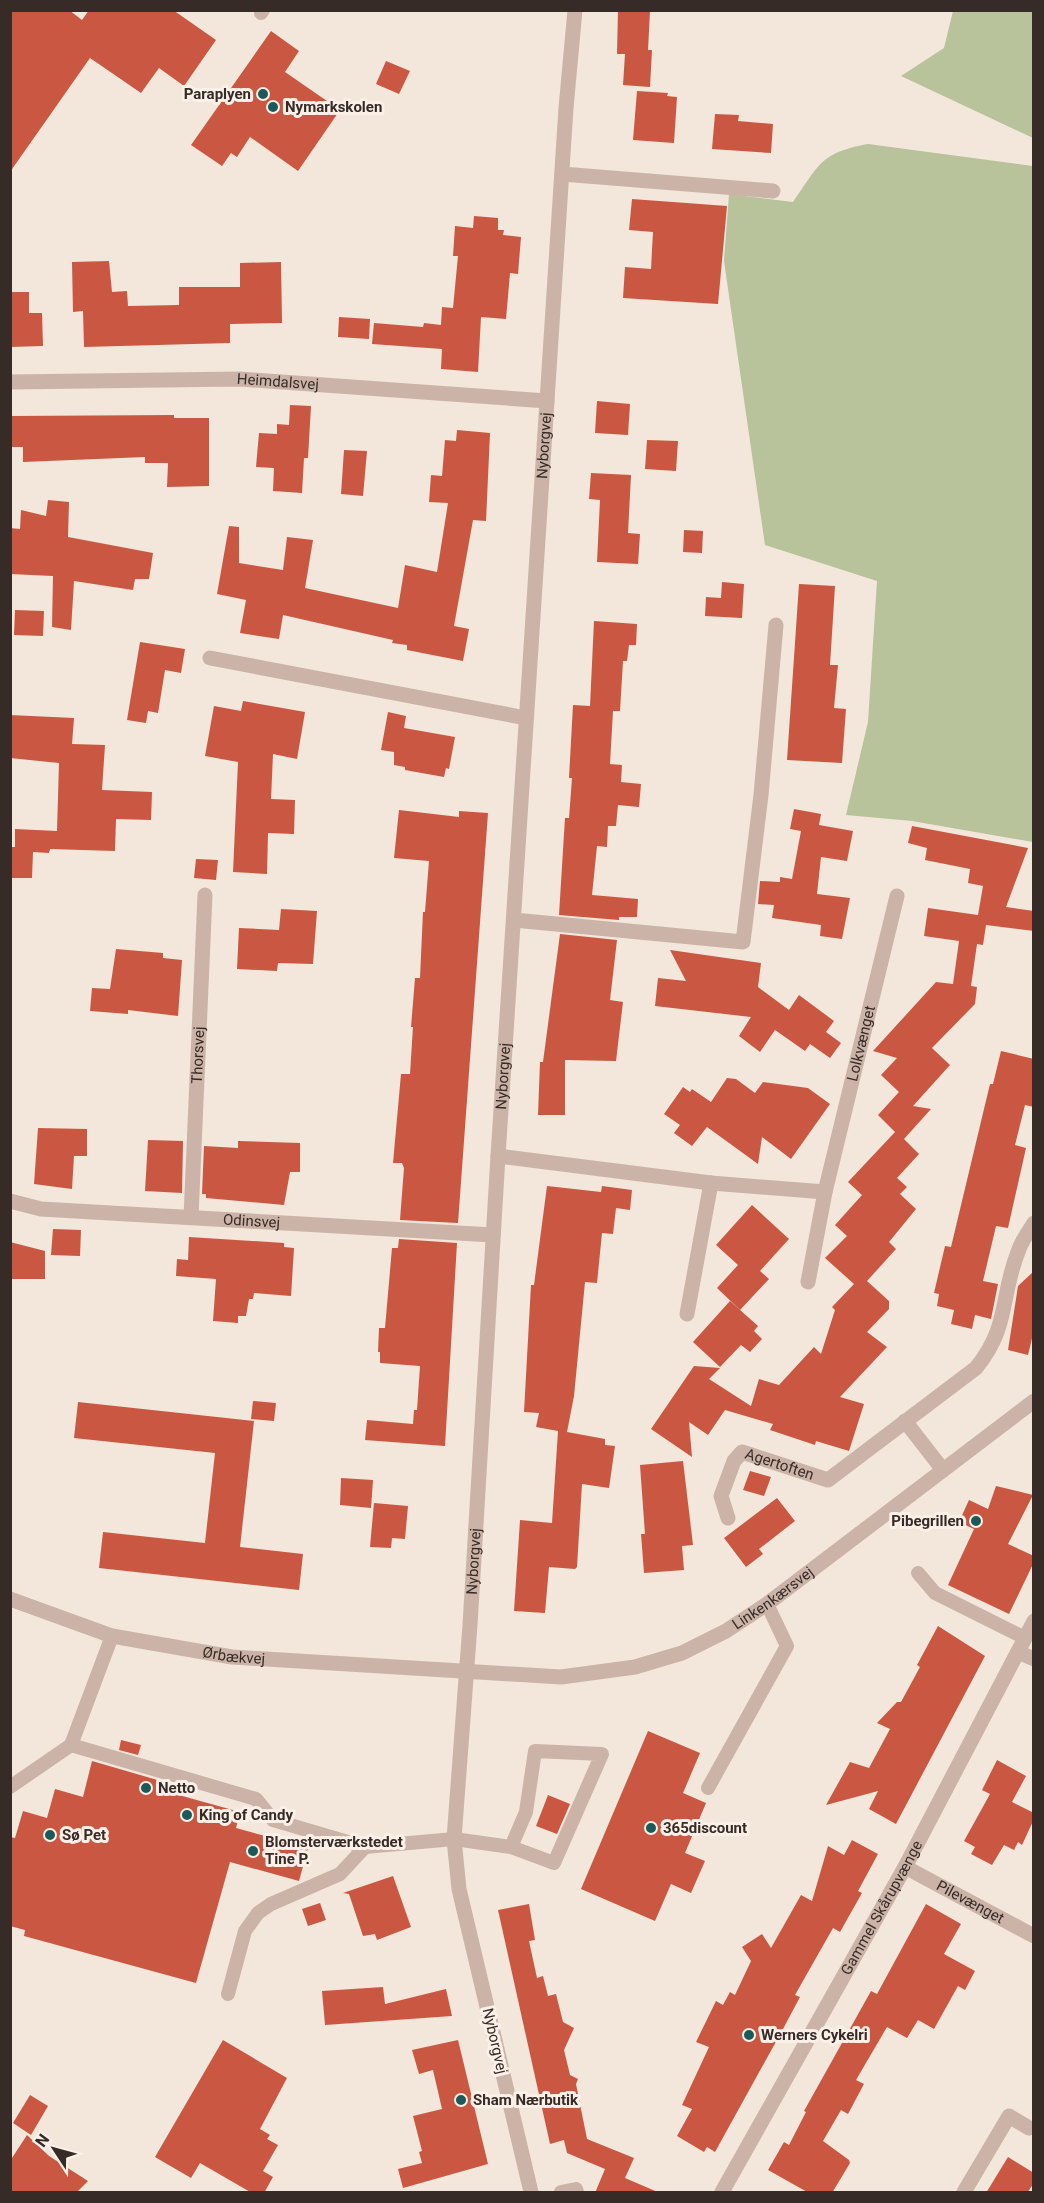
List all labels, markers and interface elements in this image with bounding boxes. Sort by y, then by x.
place label: Paraplyen [184,85,251,103]
marker: Paraplyen [256,87,270,101]
place label: Nymarkskolen [285,98,382,116]
marker: Nymarkskolen [266,100,280,114]
street label: Heimdalsvej [236,370,320,394]
street label: Nyborgvej [533,412,555,480]
street label: Lolkvænget [843,1004,879,1083]
street label: Thorsvej [188,1026,208,1084]
street label: Nyborgvej [492,1042,514,1110]
street label: Odinsvej [223,1210,281,1232]
street label: Agertoften [743,1445,816,1484]
place label: Pibegrillen [891,1512,964,1530]
marker: Pibegrillen [969,1514,983,1528]
street label: Nyborgvej [463,1527,485,1595]
street label: Linkenkærsvej [729,1563,817,1633]
street label: Ørbækvej [201,1643,266,1668]
place label: Netto [158,1779,195,1797]
marker: Netto [139,1781,153,1795]
place label: King of Candy [199,1806,293,1824]
marker: King of Candy [180,1808,194,1822]
place label: 365discount [663,1819,747,1837]
marker: 365discount [644,1821,658,1835]
place label: Sø Pet [62,1826,106,1844]
marker: Sø Pet [43,1828,57,1842]
place label: Blomsterværkstedet Tine P. [265,1833,403,1868]
street label: Gammel Skårupvænge [837,1837,926,1978]
marker: Blomsterværkstedet Tine P. [246,1844,260,1858]
street label: Pilevænget [933,1876,1007,1927]
street label: Nyborgvej [479,2006,511,2076]
place label: Werners Cykelri [761,2026,868,2044]
marker: Werners Cykelri [742,2028,756,2042]
place label: Sham Nærbutik [473,2091,579,2109]
marker: Sham Nærbutik [454,2093,468,2107]
north arrow [24,2119,84,2179]
text: N [31,2130,53,2151]

